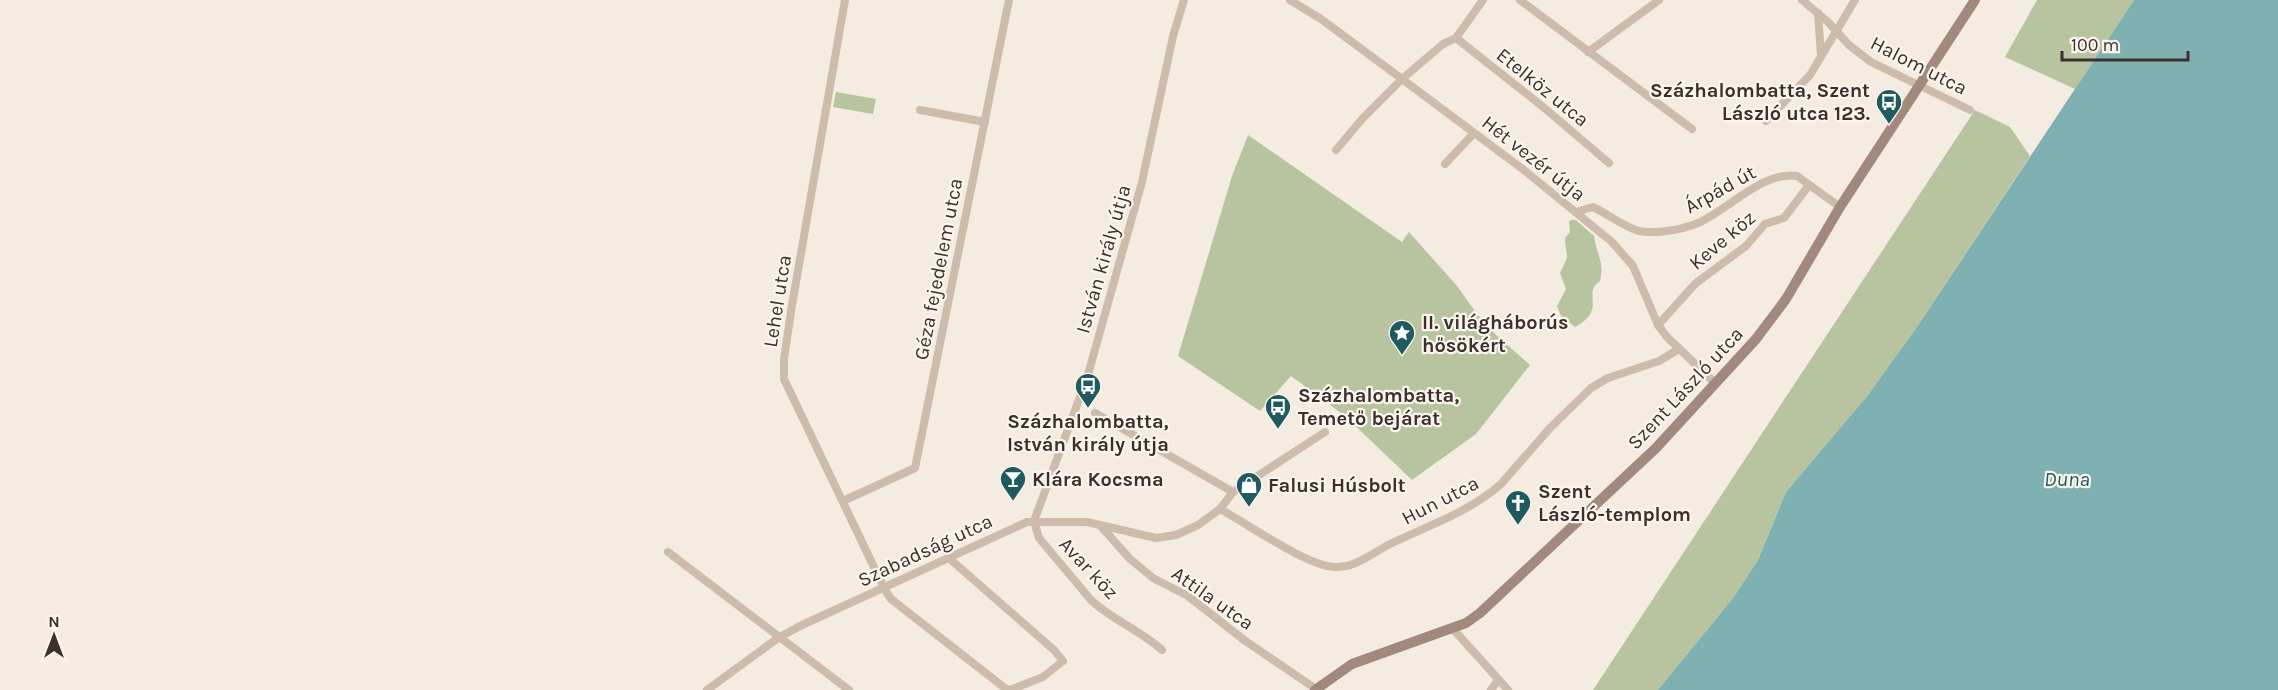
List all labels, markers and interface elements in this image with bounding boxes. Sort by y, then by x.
scale bar [2062,24,2188,62]
street label: Halom utca [1867,31,1971,100]
text: 100 m [2071,34,2119,56]
street label: Etelköz utca [1492,43,1593,132]
place label: Százhalombatta, Szent László utca 123. [1650,79,1870,125]
bus stop icon: Százhalombatta, Szent László utca 123. [1874,87,1904,125]
street label: Hét vezér útja [1477,111,1590,206]
street label: Árpád út [1680,159,1760,218]
street label: Géza fejedelem utca [910,176,967,362]
street label: István király útja [1071,182,1136,336]
street label: Keve köz [1685,206,1760,275]
street label: Lehel utca [759,253,796,349]
place label: II. világháborús hősökért [1422,311,1569,357]
place icon: II. világháborús hősökért [1387,318,1417,356]
street label: Szent László utca [1623,322,1748,454]
bus stop icon: Százhalombatta, István király útja [1073,371,1103,409]
place label: Százhalombatta, Temető bejárat [1298,384,1459,430]
bus stop icon: Százhalombatta, Temető bejárat [1263,392,1293,430]
place label: Százhalombatta, István király útja [1007,410,1169,456]
bar icon: Klára Kocsma [998,464,1028,502]
water label: Duna [2044,467,2090,491]
place label: Klára Kocsma [1032,468,1164,491]
shop icon: Falusi Húsbolt [1234,470,1264,508]
street label: Hun utca [1398,471,1483,530]
place label: Falusi Húsbolt [1268,474,1406,497]
place label: Szent László-templom [1538,480,1691,526]
church icon: Szent László-templom [1503,488,1533,526]
street label: Szabadság utca [854,509,996,592]
street label: Avar köz [1054,533,1123,604]
street label: Attila utca [1167,562,1258,635]
north arrow [24,606,84,666]
text: N [48,612,60,631]

